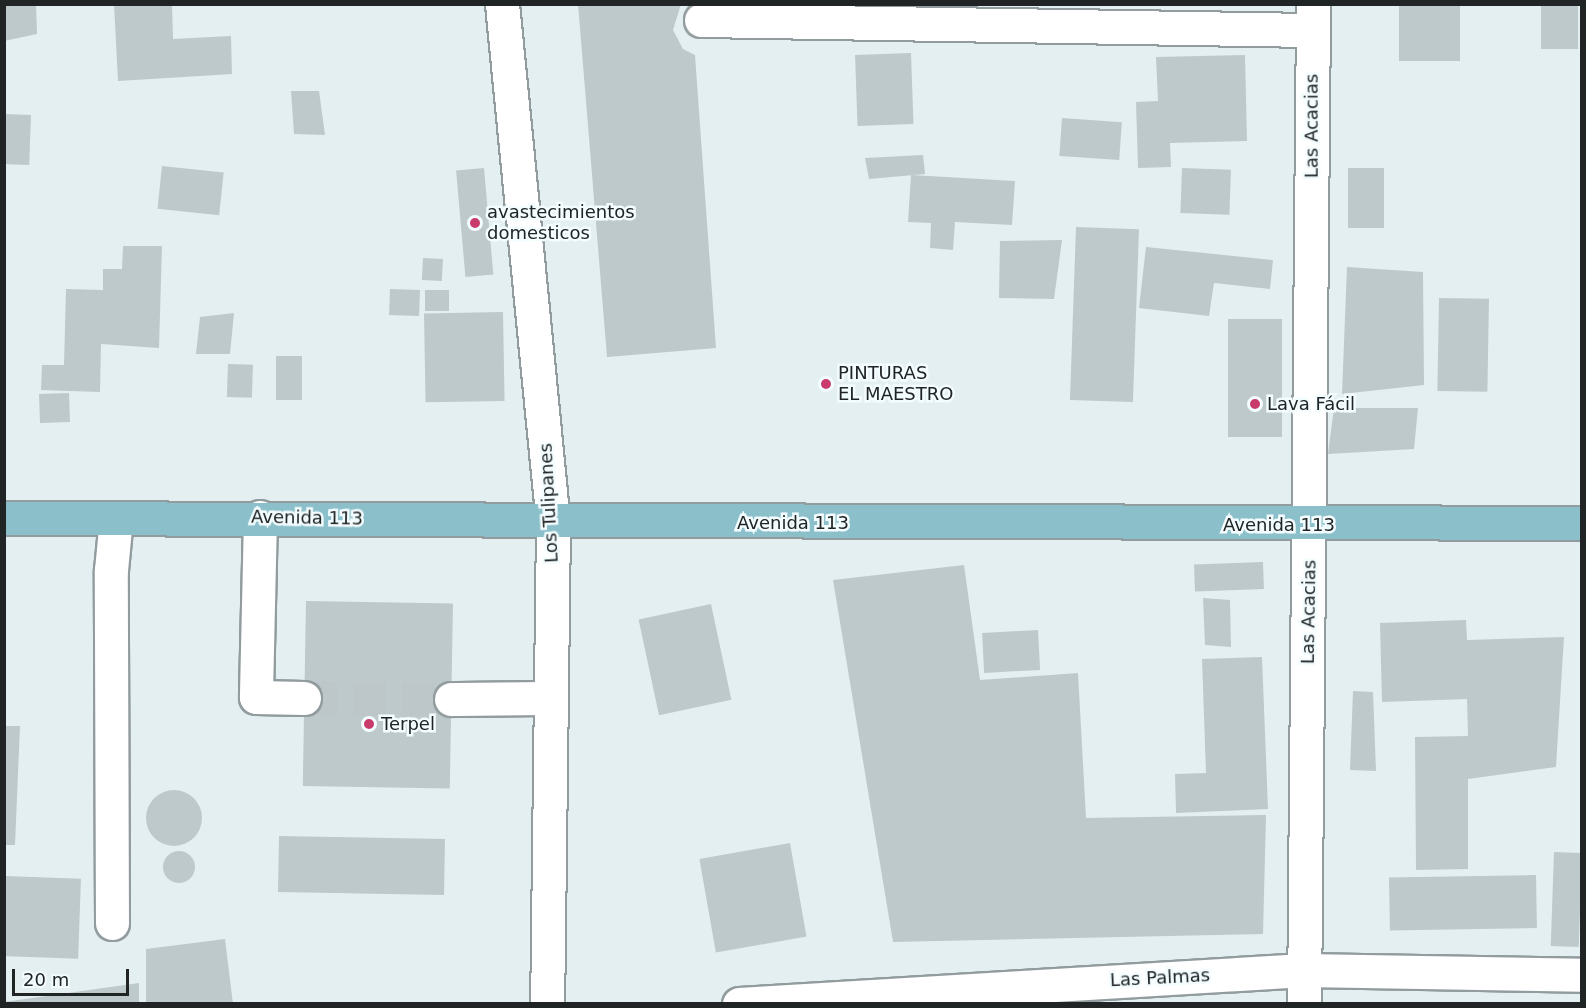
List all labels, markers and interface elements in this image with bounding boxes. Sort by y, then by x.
street label: Las Acacias [1301,74,1323,178]
place label: avastecimientos domesticos [487,202,635,244]
marker: avastecimientos domesticos [468,216,482,230]
place label: PINTURAS EL MAESTRO [838,363,953,406]
marker: PINTURAS EL MAESTRO [819,377,833,391]
place label: Lava Fácil [1267,393,1355,415]
marker: Lava Fácil [1248,397,1262,411]
street label: Los Tulipanes [535,443,563,563]
street label: Avenida 113 [251,506,363,530]
street label: Avenida 113 [737,512,849,534]
street label: Avenida 113 [1223,514,1335,536]
street label: Las Acacias [1297,560,1321,664]
place label: Terpel [381,713,435,735]
marker: Terpel [362,717,376,731]
scale bar [15,957,132,995]
street label: Las Palmas [1109,965,1211,991]
text: 20 m [23,969,69,990]

